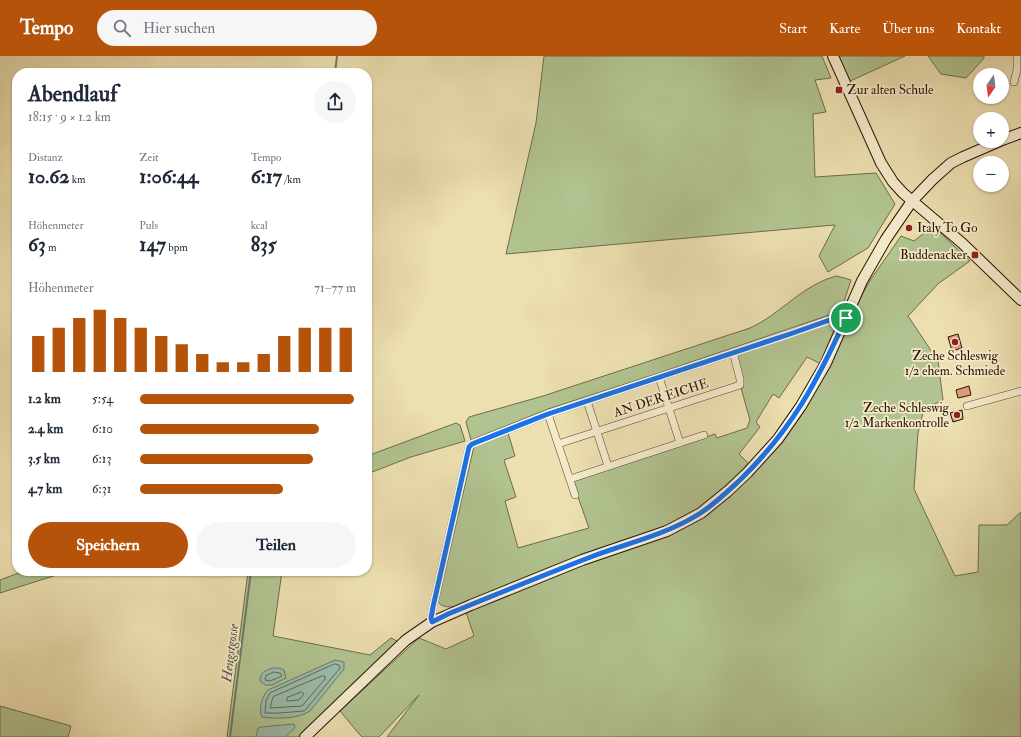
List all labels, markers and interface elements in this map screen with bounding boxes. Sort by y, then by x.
search box [97,10,377,46]
text: Tempo [20,16,73,40]
icon: search [111,17,133,39]
text: Hier suchen [143,19,215,38]
text: Start [779,20,807,37]
text: Karte [829,20,860,37]
text: Über uns [882,20,934,37]
text: Kontakt [956,20,1001,37]
north arrow [973,68,1009,104]
map controls [973,68,1009,192]
text: Abendlauf [28,80,117,108]
button: share [314,81,356,123]
place label: Zur alten Schule [847,82,934,98]
marker: Zur alten Schule [834,85,844,95]
text: 18:15 · 9 × 1.2 km [28,109,111,125]
button: + [973,112,1009,148]
text: Distanz [28,151,63,164]
text: Zeit [139,151,159,164]
text: Tempo [251,151,281,164]
button: − [973,156,1009,192]
text: 10.62 [28,164,69,189]
text: 1:06:44 [139,164,198,189]
text: 6:17 [251,164,282,189]
text: km [69,173,85,186]
text: /km [282,173,301,186]
text: Höhenmeter [28,219,84,232]
text: Puls [139,219,158,232]
text: kcal [251,219,268,232]
place label: Italy To Go [917,220,978,237]
marker: Italy To Go [904,223,914,233]
text: 63 [28,232,46,257]
text: 147 [139,232,166,257]
text: 835 [251,232,277,257]
text: m [46,241,57,254]
text: bpm [166,241,188,254]
place label: Buddenacker [900,247,967,263]
marker: Buddenacker [970,250,980,260]
text: Höhenmeter [28,280,94,296]
text: 71–77 m [314,280,356,296]
pin [829,301,863,335]
icon: arrive [835,307,857,329]
marker: Zeche Schleswig 1/2 ehem. Schmiede [950,337,960,347]
place label: Zeche Schleswig 1/2 ehem. Schmiede [905,348,1006,379]
street label: AN DER EICHE [611,375,710,421]
text: 1.2 km [28,391,61,407]
text: 5:54 [92,391,113,407]
place label: Zeche Schleswig 1/2 Markenkontrolle [845,400,950,431]
marker: Zeche Schleswig 1/2 Markenkontrolle [952,410,962,420]
text: 2.4 km [28,421,63,437]
text: 6:10 [92,421,113,437]
text: 3.5 km [28,451,60,467]
text: 6:13 [92,451,111,467]
text: 4.7 km [28,481,62,497]
text: 6:31 [92,481,111,497]
button: Speichern [28,522,188,568]
button: Teilen [196,522,356,568]
water label: Hengstgosse [218,622,242,684]

